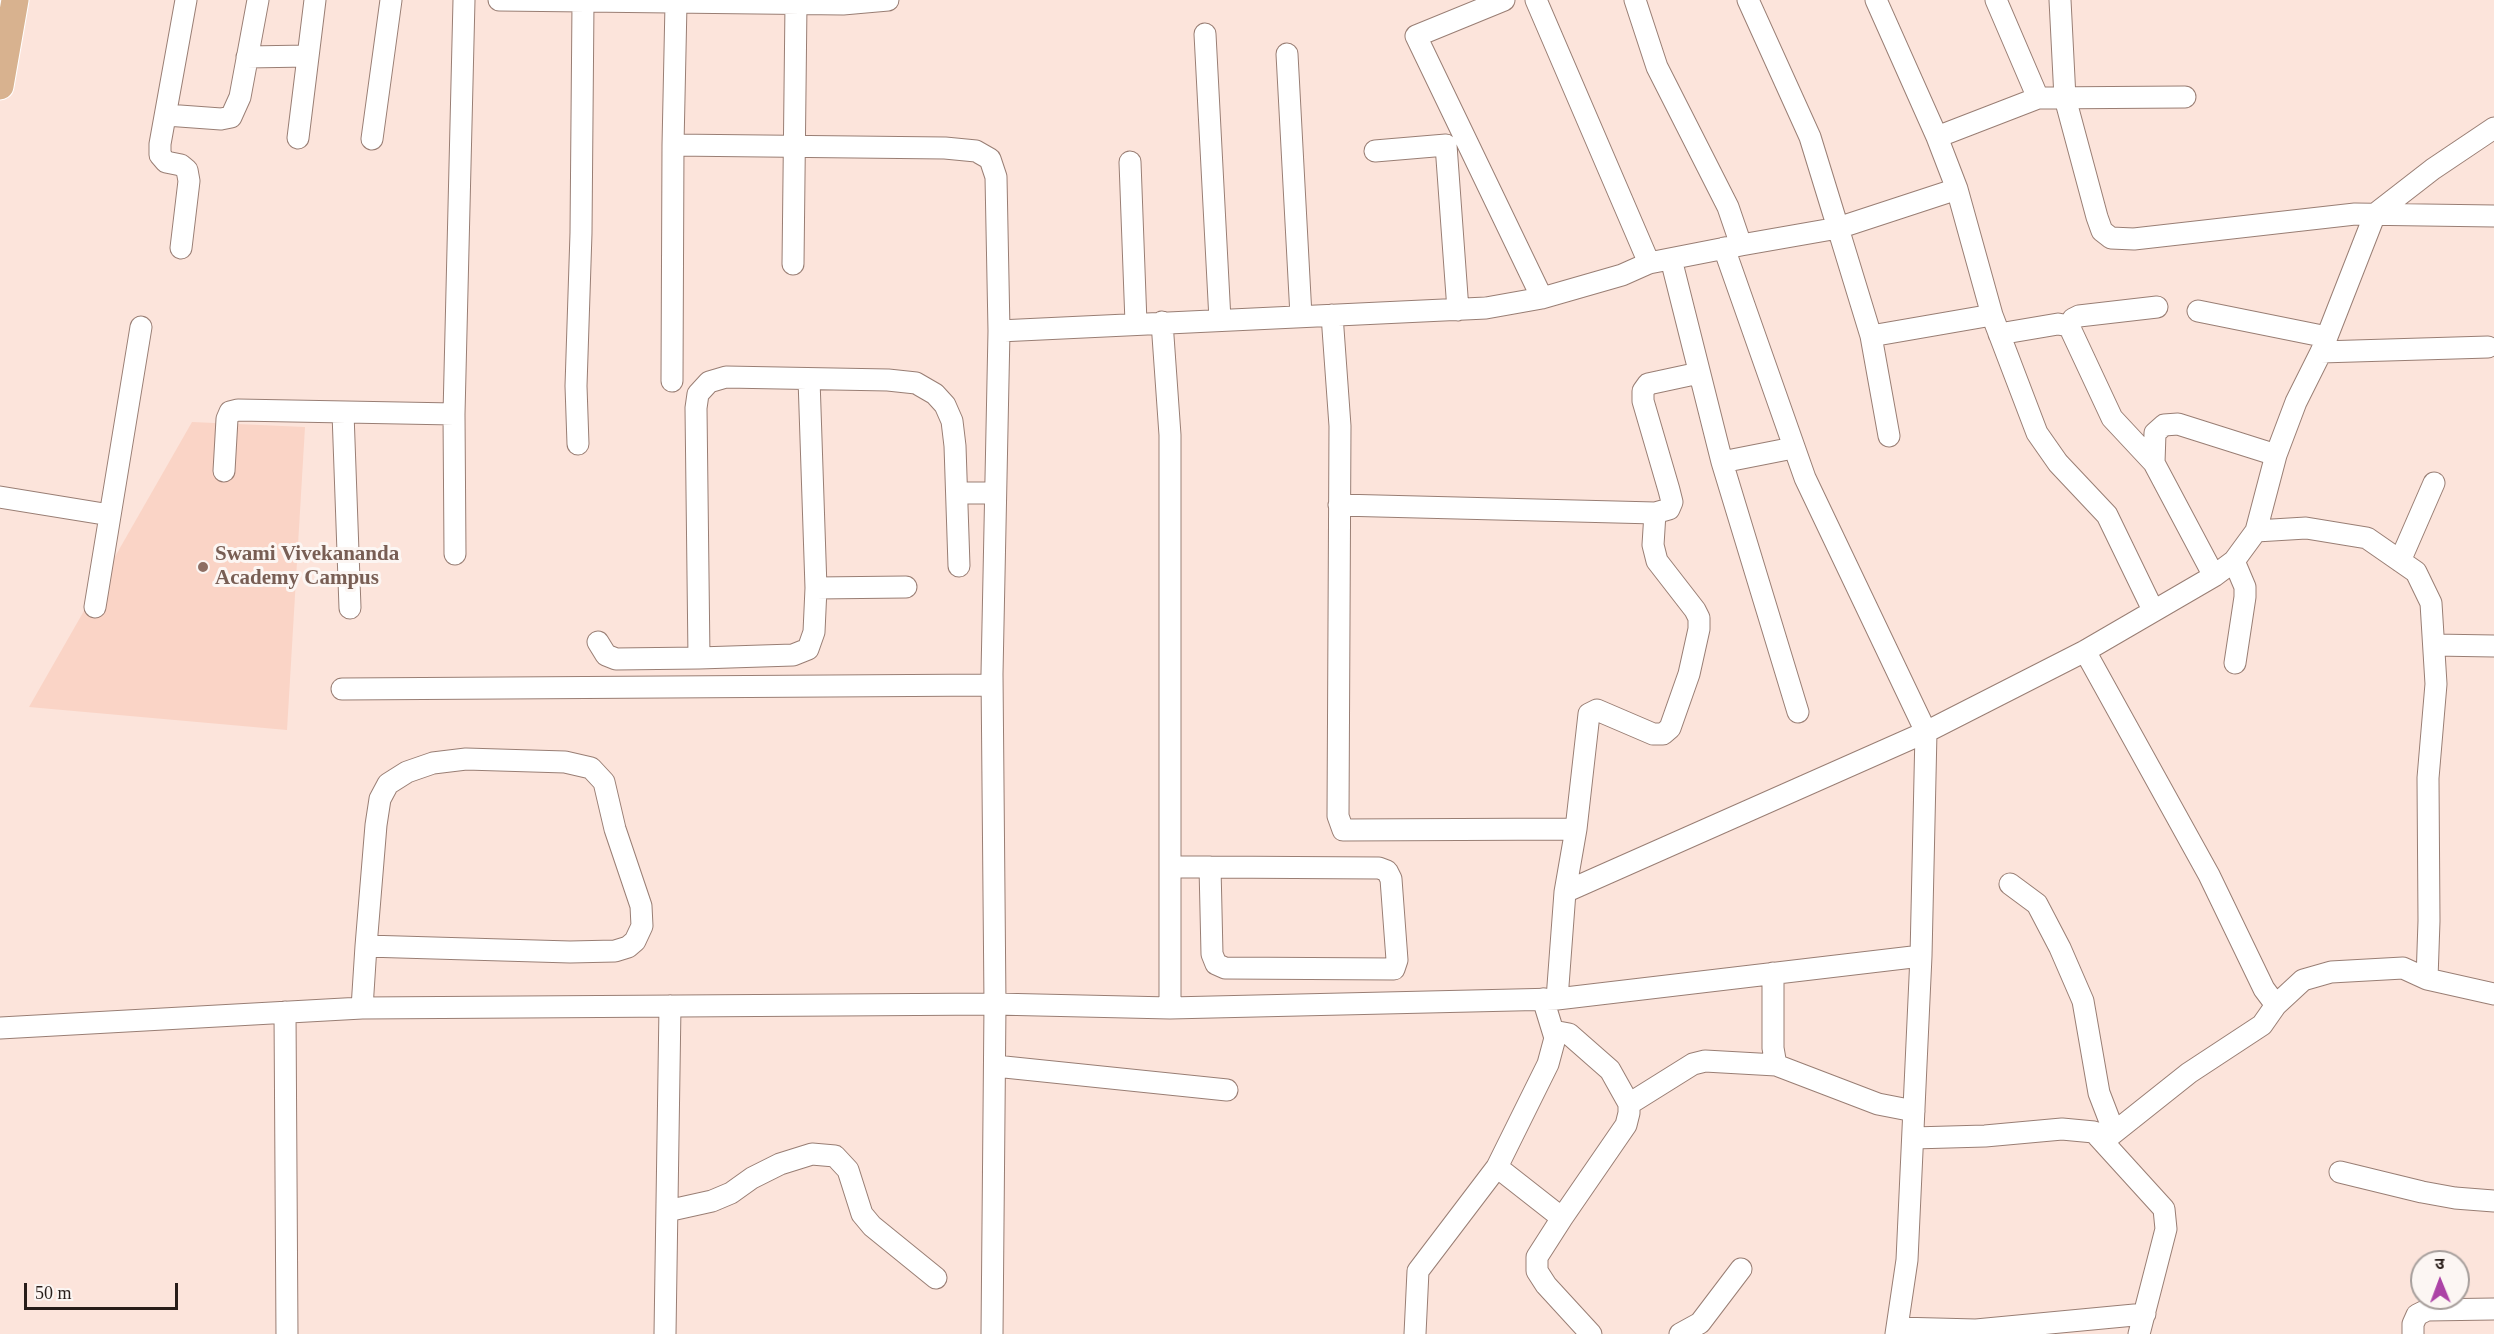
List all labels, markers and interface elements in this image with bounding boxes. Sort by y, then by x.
place label: Swami Vivekananda Academy Campus [215,542,399,592]
marker: Swami Vivekananda Academy Campus [196,560,210,574]
north arrow [2410,1250,2470,1310]
text: उ [2435,1255,2445,1272]
scale bar [27,1271,182,1309]
text: 50 m [35,1283,72,1303]

